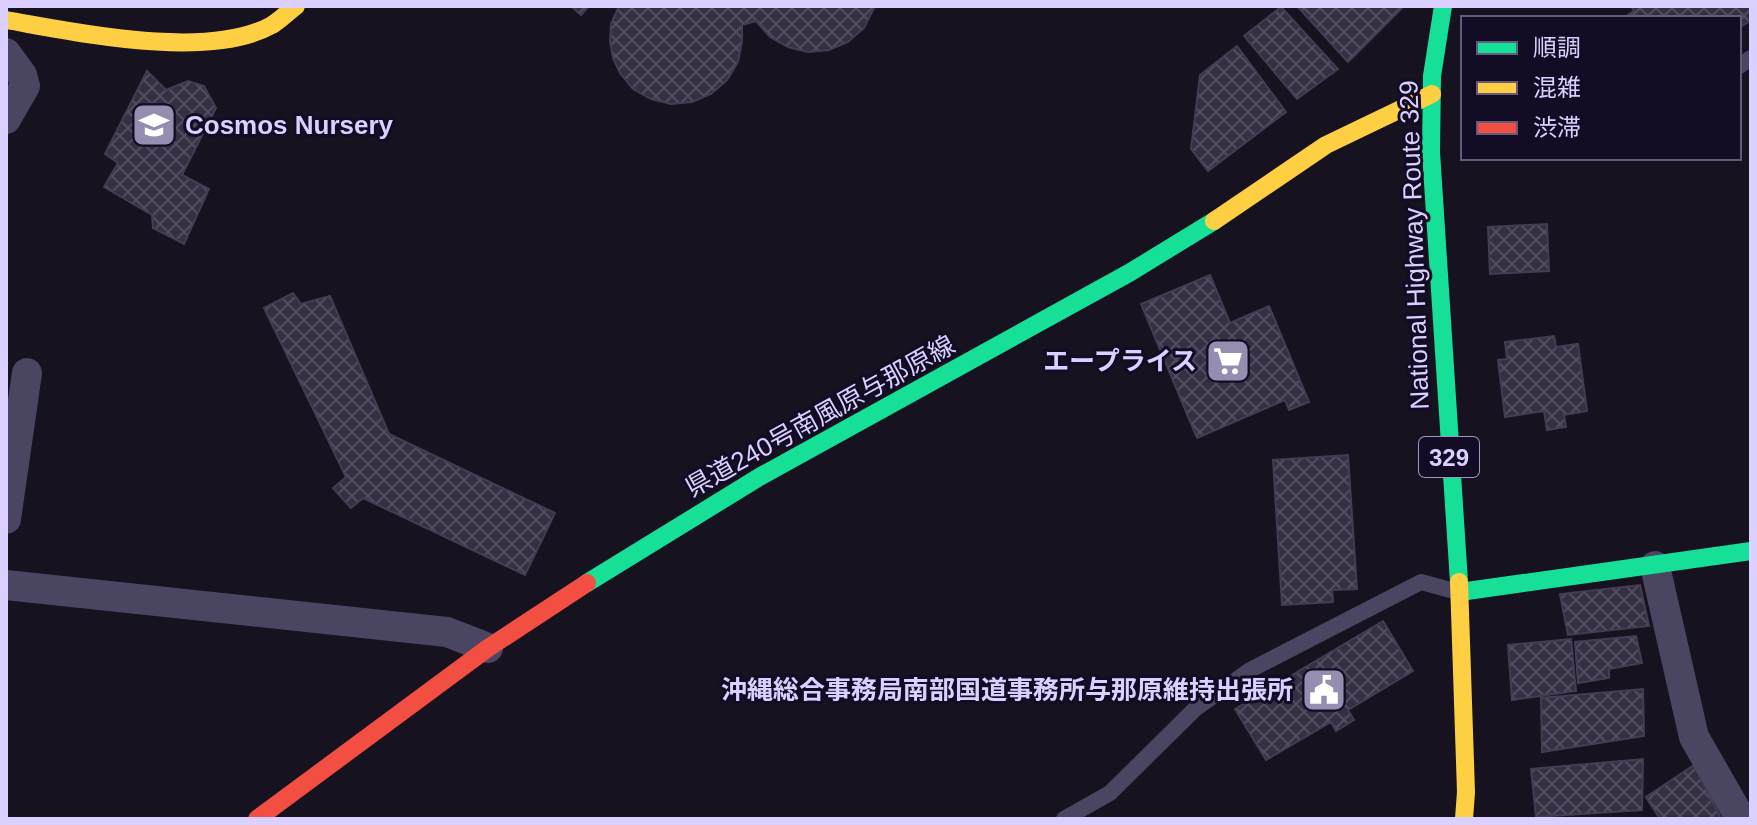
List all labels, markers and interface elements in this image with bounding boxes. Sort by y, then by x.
legend [1461,16,1741,160]
text: 順調 [1533,34,1581,61]
text: 混雑 [1533,74,1581,101]
street label: National Highway Route 329 [1393,80,1435,410]
school or university icon: Cosmos Nursery [130,101,178,149]
place label: Cosmos Nursery [185,110,394,140]
text: 渋滞 [1533,114,1581,141]
street label: 県道240号南風原与那原線 [680,329,960,503]
supermarket icon: エープライス [1204,337,1252,385]
place label: エープライス [1043,346,1197,376]
road number: 329 [1419,437,1479,477]
public building icon: 沖縄総合事務局南部国道事務所与那原維持出張所 [1300,666,1348,714]
place label: 沖縄総合事務局南部国道事務所与那原維持出張所 [721,675,1293,705]

